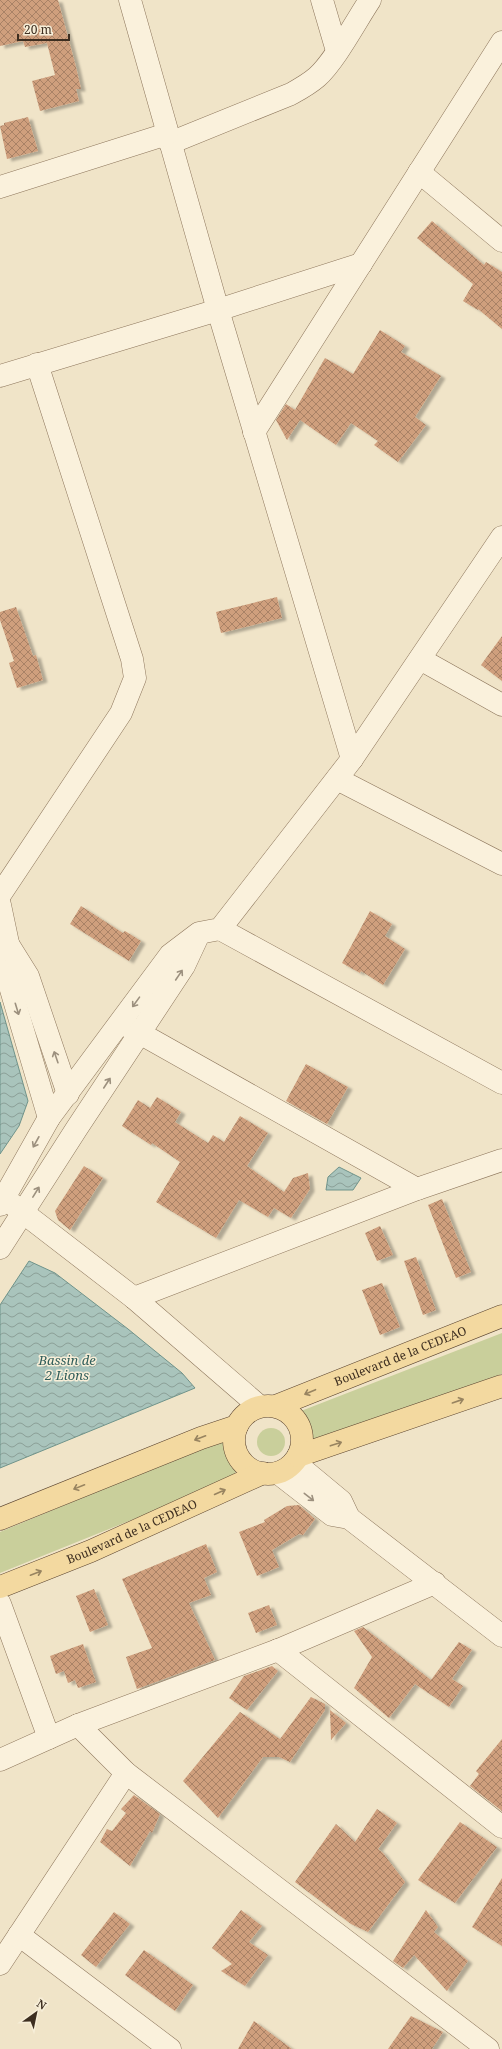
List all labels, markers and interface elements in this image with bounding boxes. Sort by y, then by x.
scale bar [18,16,69,42]
text: 20 m [24,21,52,38]
one-way arrow [175,969,183,980]
one-way arrow [131,996,140,1007]
one-way arrow [14,1002,21,1015]
one-way arrow [51,1051,59,1063]
one-way arrow [103,1077,111,1089]
one-way arrow [32,1136,39,1148]
one-way arrow [33,1186,41,1198]
street label: Boulevard de la CEDEAO [332,1322,469,1390]
water label: Bassin de 2 Lions [37,1351,96,1384]
one-way arrow [304,1389,316,1396]
one-way arrow [452,1397,465,1404]
one-way arrow [194,1435,206,1443]
one-way arrow [329,1440,342,1447]
one-way arrow [74,1483,86,1491]
one-way arrow [213,1488,225,1496]
one-way arrow [303,1492,314,1501]
street label: Boulevard de la CEDEAO [64,1495,200,1568]
one-way arrow [30,1568,42,1576]
north arrow [16,1993,56,2033]
text: N [34,1996,50,2013]

